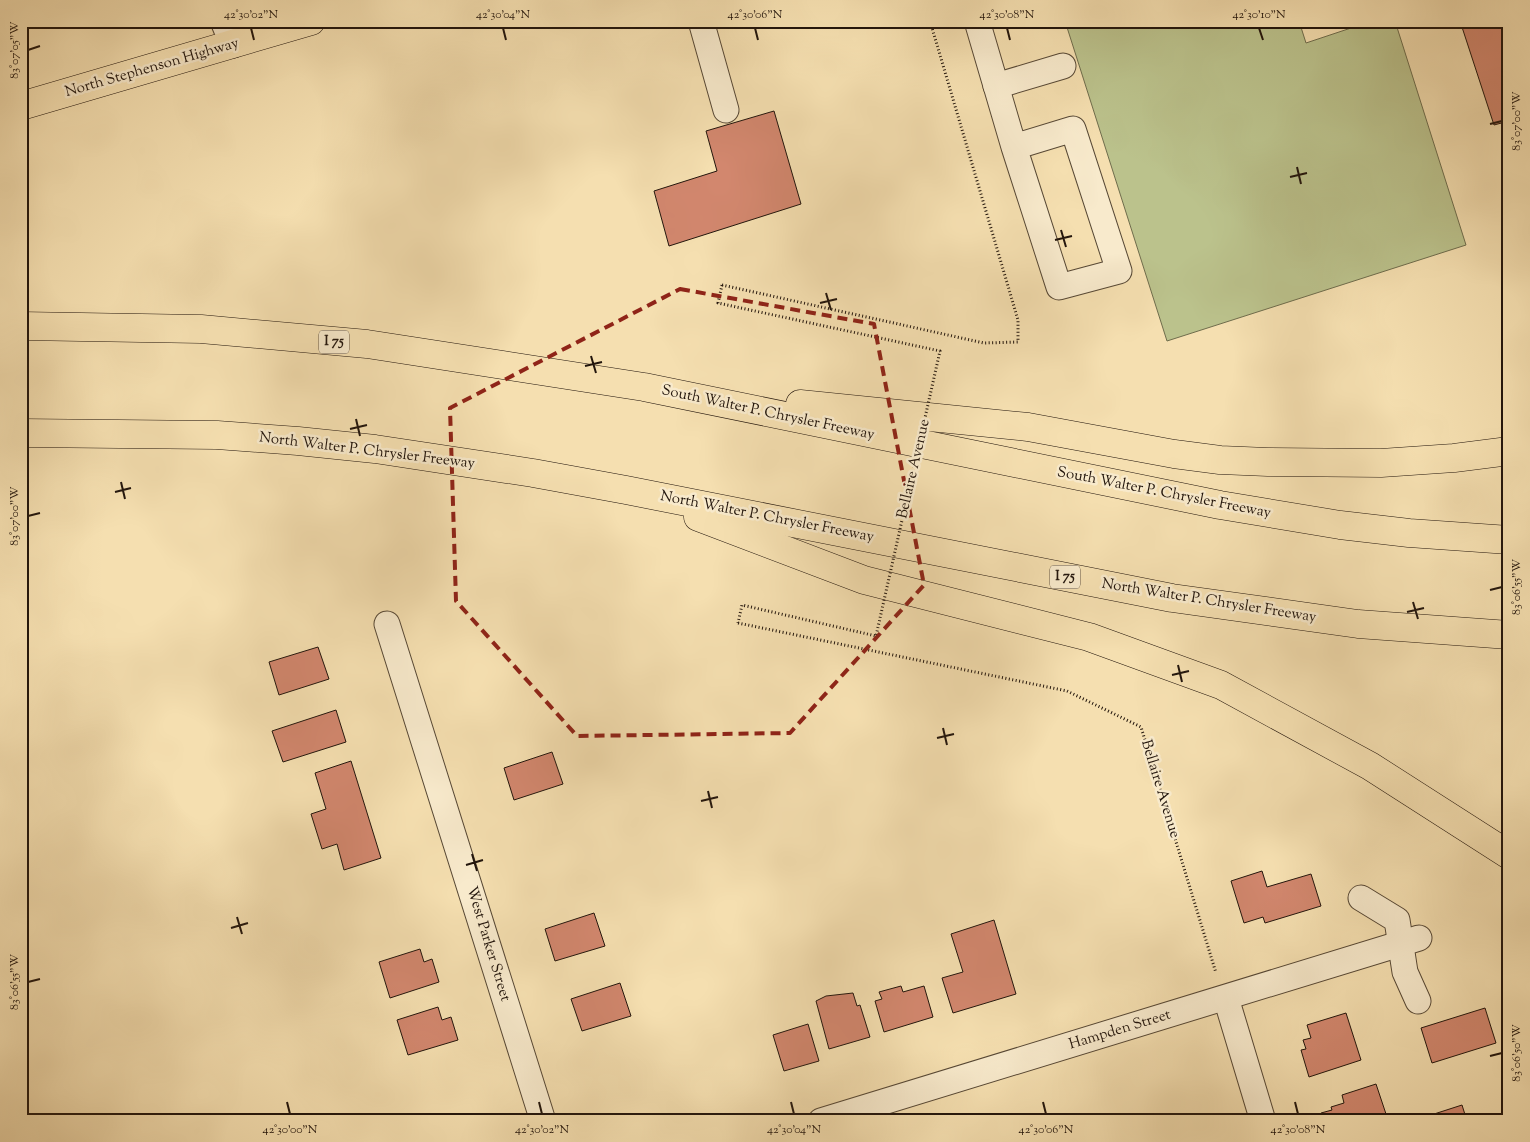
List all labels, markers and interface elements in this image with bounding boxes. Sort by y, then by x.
text: 42°30'02"N [224,6,278,24]
text: 42°30'04"N [476,6,531,24]
text: 42°30'06"N [728,6,783,24]
text: 42°30'08"N [980,6,1035,24]
text: 42°30'10"N [1232,6,1286,24]
text: 83°07'05"W [6,21,24,79]
street label: North Stephenson Highway [63,33,242,103]
text: 83°07'00"W [1508,91,1526,151]
road number: I 75 [319,331,349,354]
street label: South Walter P. Chrysler Freeway [659,380,877,446]
street label: Bellaire Avenue [892,417,936,521]
street label: North Walter P. Chrysler Freeway [258,427,477,475]
street label: South Walter P. Chrysler Freeway [1055,462,1273,524]
text: 83°07'00"W [6,486,24,546]
street label: North Walter P. Chrysler Freeway [658,486,876,548]
text: 83°06'55"W [1508,558,1526,615]
road number: I 75 [1050,566,1080,588]
street label: North Walter P. Chrysler Freeway [1100,574,1318,628]
street label: Bellaire Avenue [1135,737,1185,841]
street label: West Parker Street [461,884,515,1004]
text: 83°06'55"W [6,953,24,1010]
street label: Hampden Street [1066,1005,1174,1055]
text: 83°06'50"W [1508,1023,1526,1082]
text: 42°30'00"N [263,1121,318,1139]
text: 42°30'02"N [515,1121,569,1139]
text: 42°30'04"N [767,1121,822,1139]
text: 42°30'06"N [1019,1121,1074,1139]
text: 42°30'08"N [1271,1121,1326,1139]

